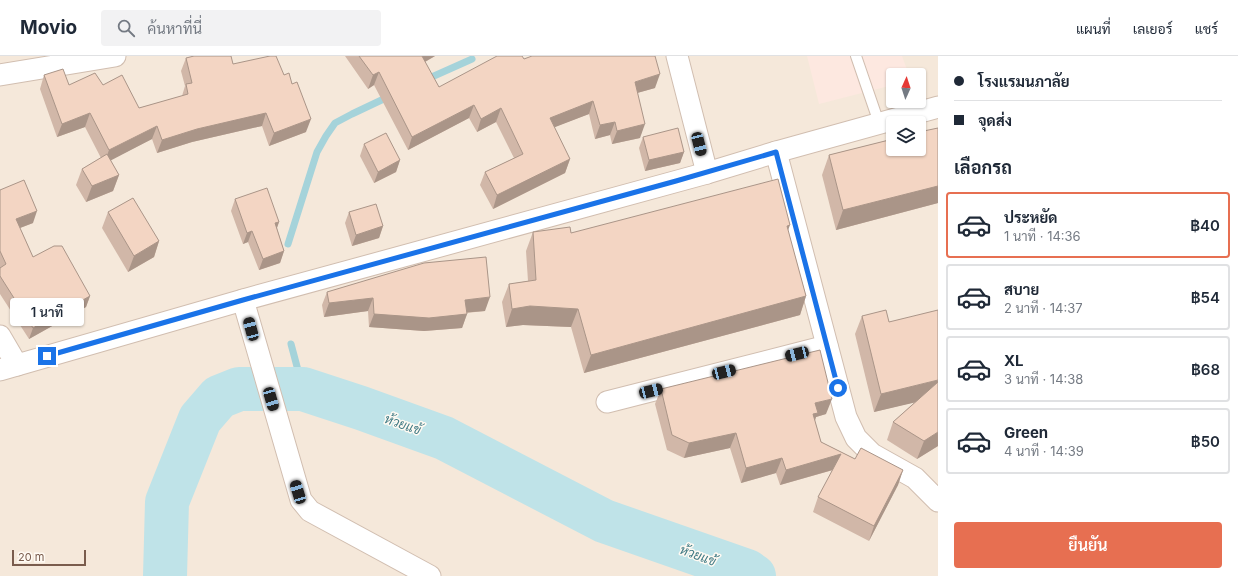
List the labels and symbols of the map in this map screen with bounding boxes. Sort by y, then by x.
north arrow [886,68,926,108]
car [690,131,708,157]
callout: 1 นาที [10,298,84,326]
car [242,316,260,342]
car [784,345,810,363]
route end [38,347,56,365]
car [711,363,737,381]
route start [829,379,847,397]
car [638,382,664,400]
car [262,386,280,412]
water label: ห้วยแข้ [383,410,425,438]
car [289,479,307,505]
water label: ห้วยแข้ [678,541,720,570]
scale bar [12,548,86,567]

